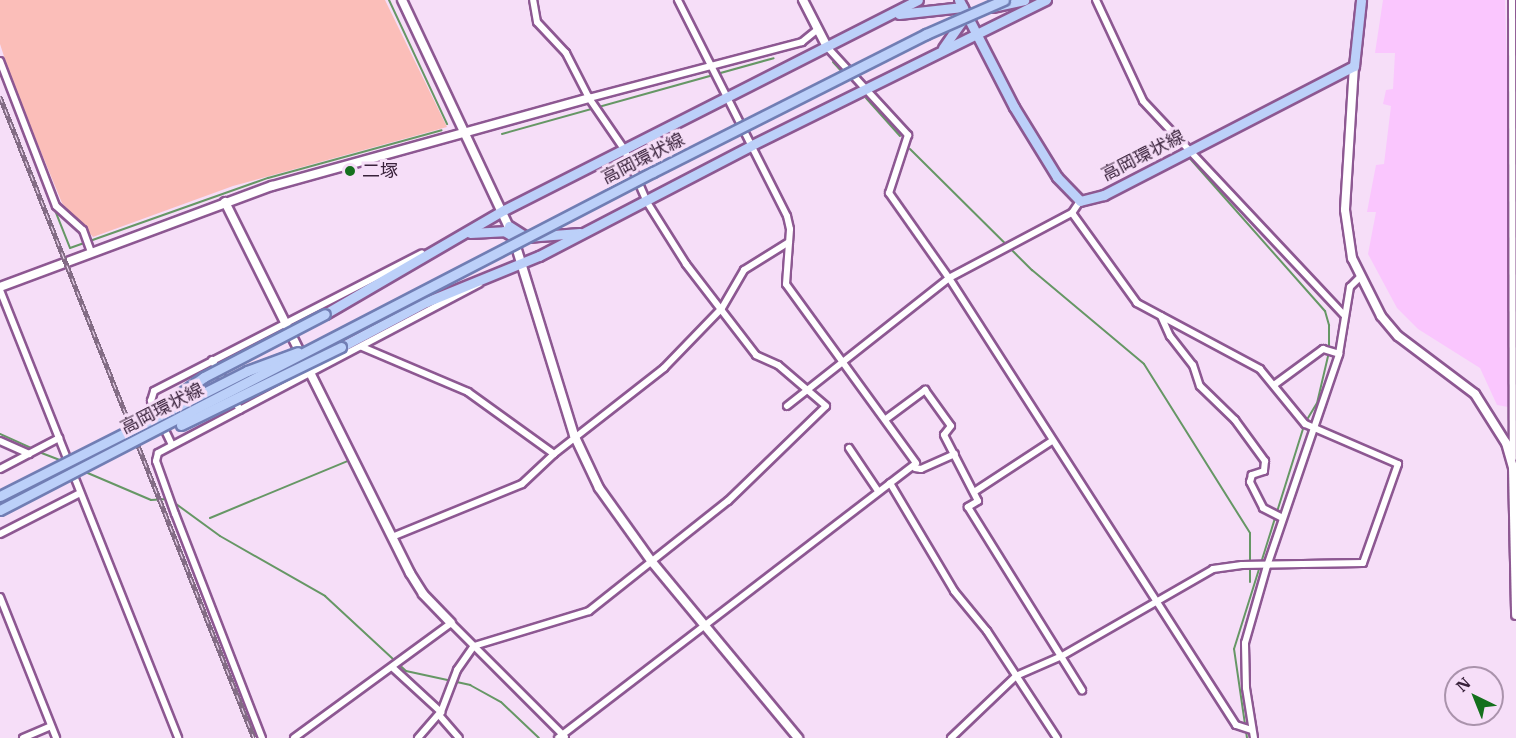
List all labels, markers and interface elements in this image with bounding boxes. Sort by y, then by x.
street label: 高岡環状線 [1098,126,1188,186]
street label: 高岡環状線 [598,129,688,189]
place label: 二塚 [362,160,398,182]
marker: 二塚 [343,164,357,178]
street label: 高岡環状線 [117,379,207,439]
north arrow [1444,666,1504,726]
text: N [1452,673,1475,696]

